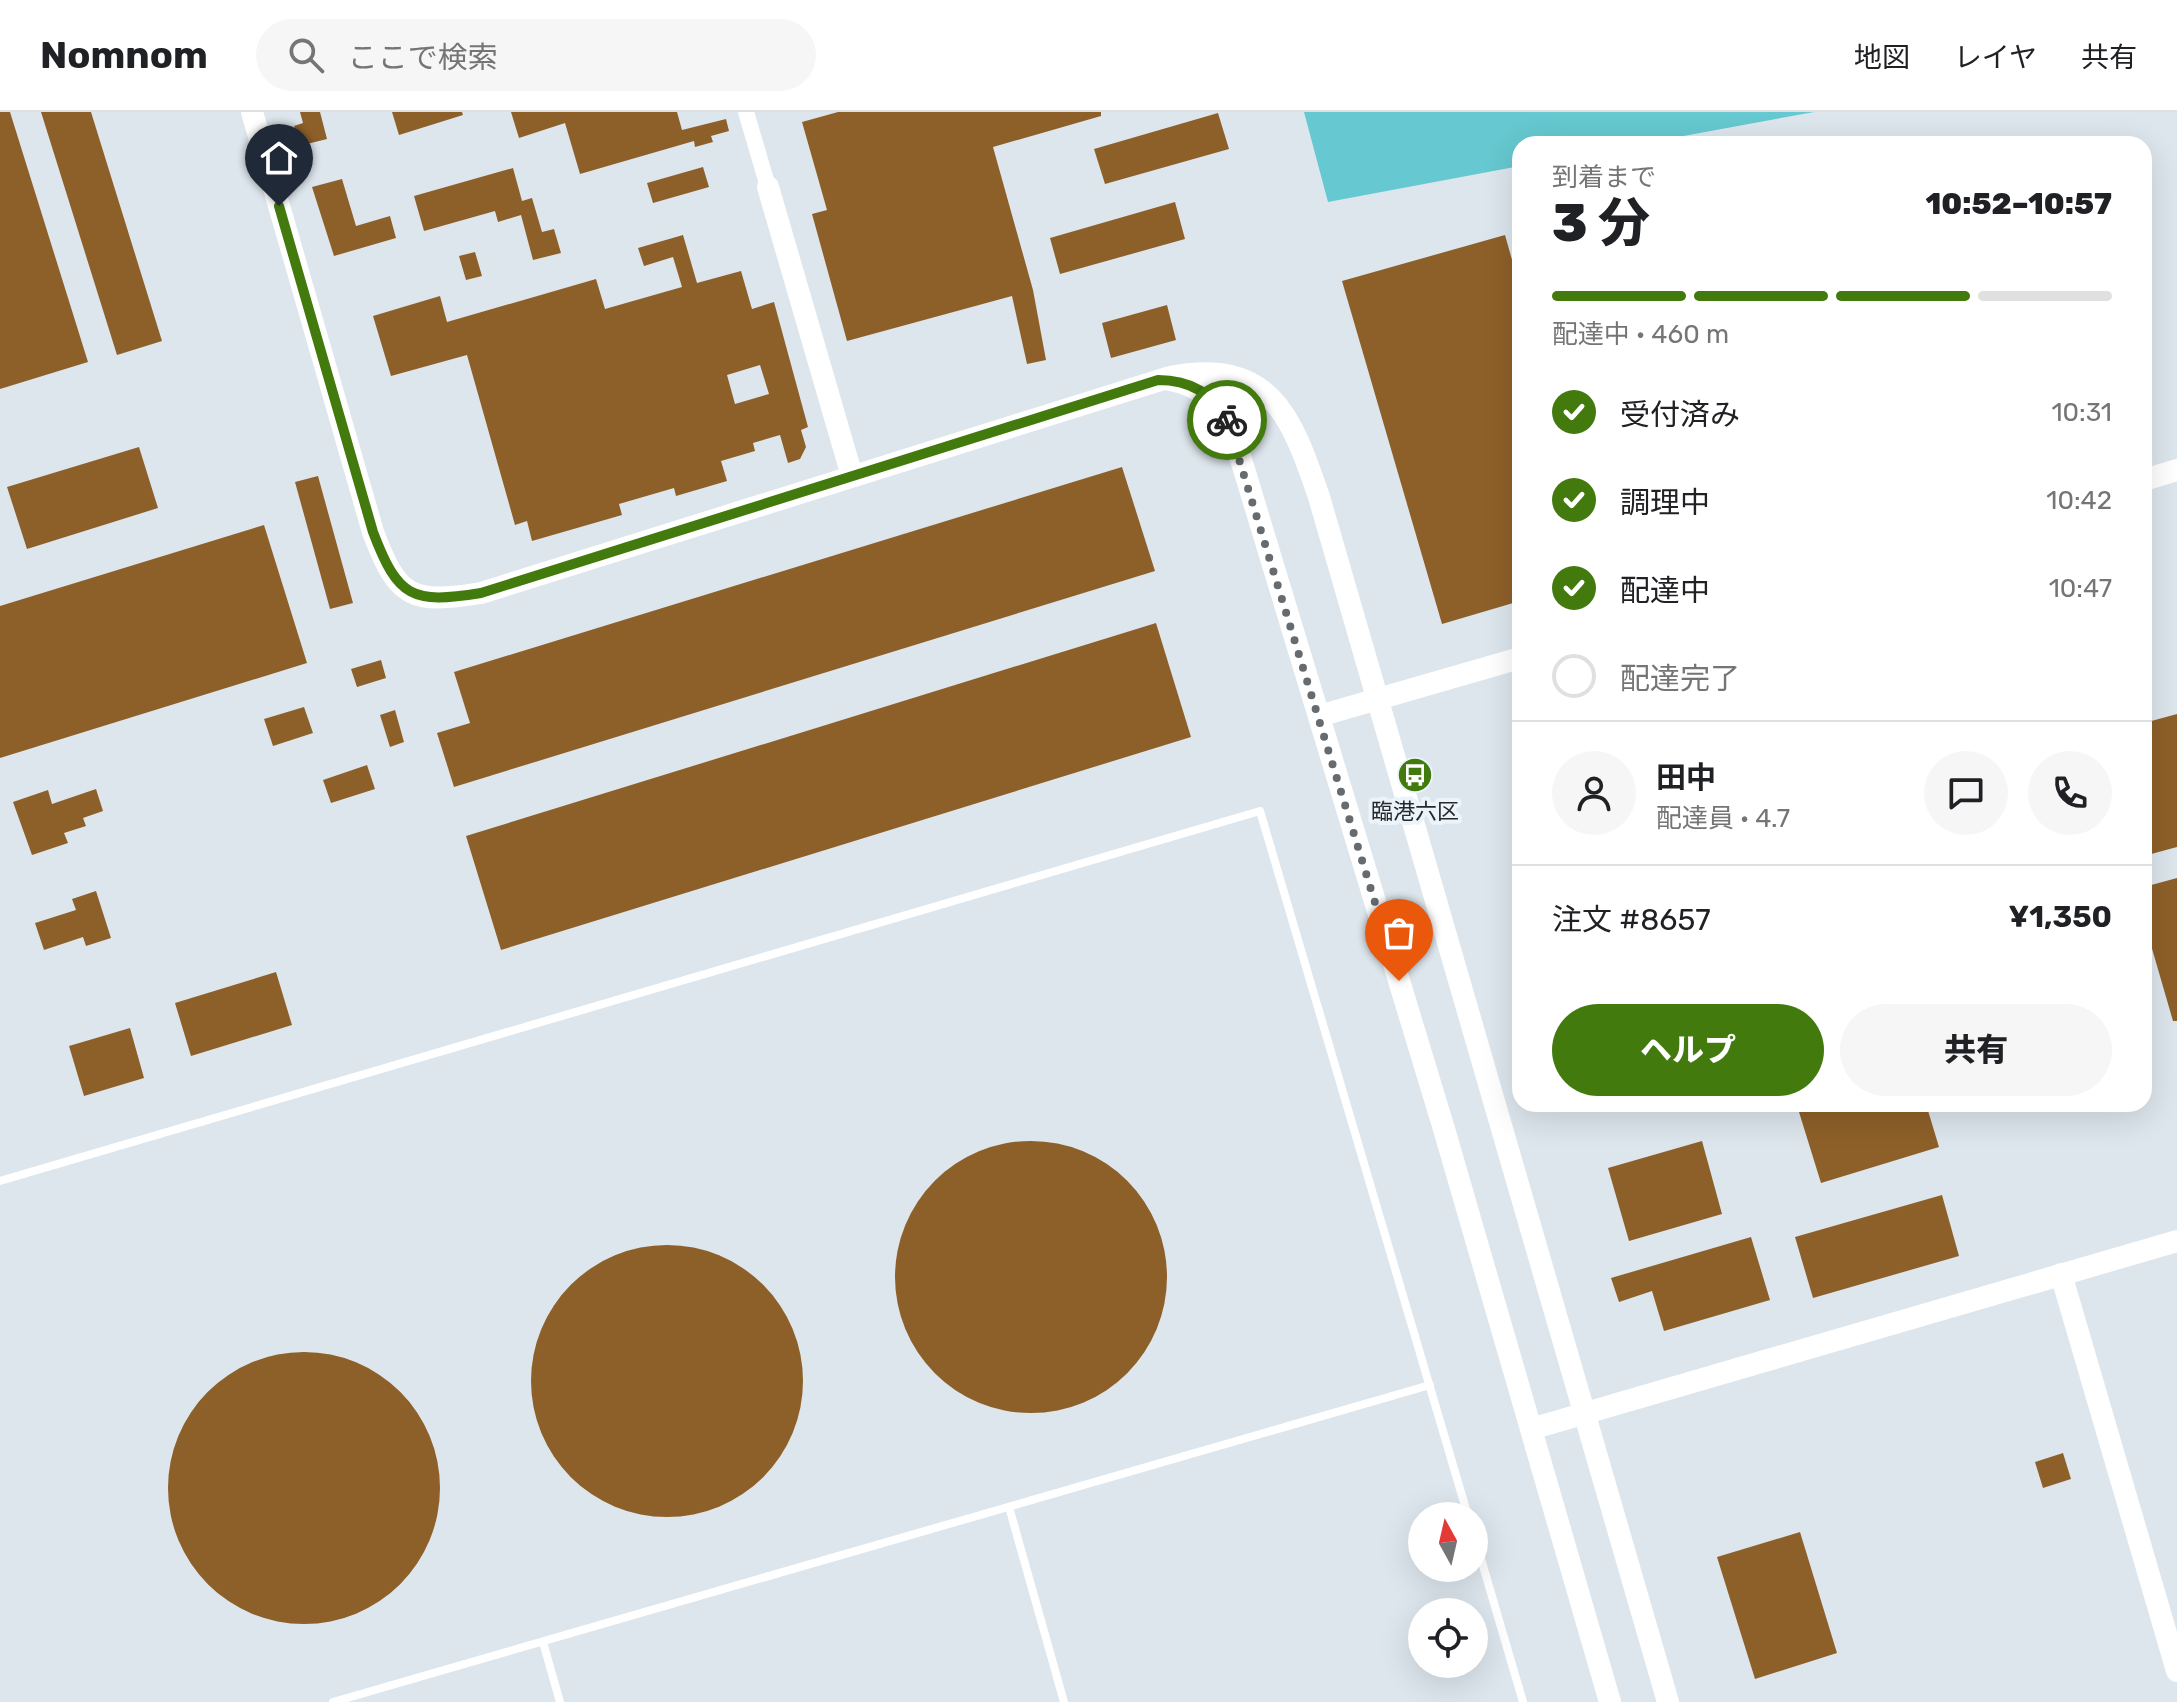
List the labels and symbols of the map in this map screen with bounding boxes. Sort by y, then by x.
pin [245,124,313,206]
courier [1187,380,1267,460]
bus stop icon: 臨港六区 [1396,756,1434,794]
place label: 臨港六区 [1371,798,1459,825]
pin [1365,899,1433,981]
north arrow [1408,1502,1488,1582]

